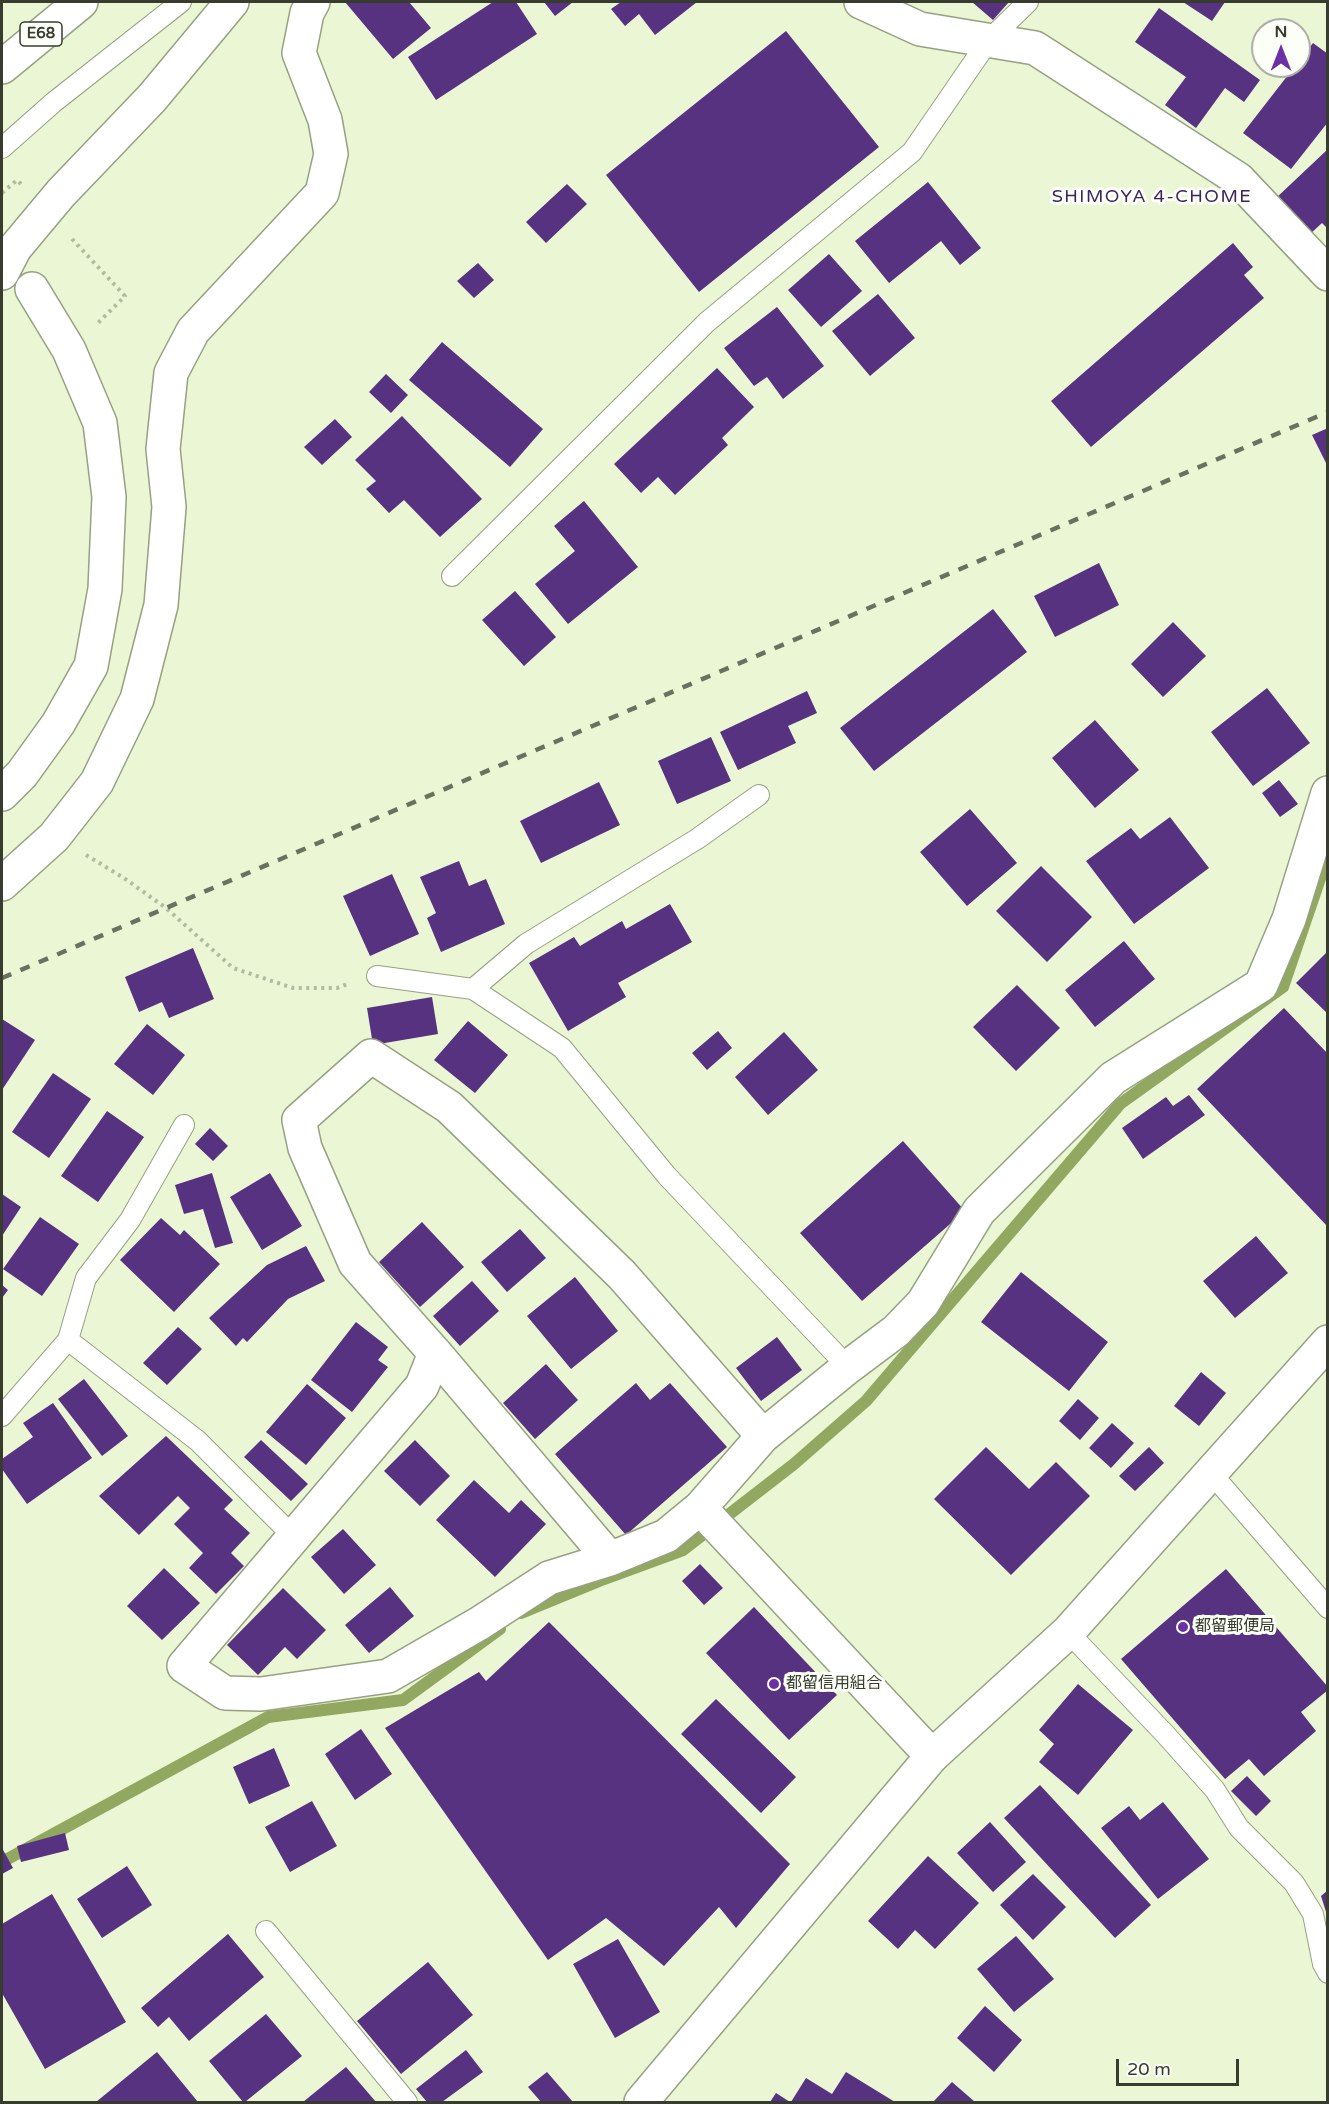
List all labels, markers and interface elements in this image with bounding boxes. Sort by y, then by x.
north arrow [1251,18,1311,78]
road number: E68 [20,22,62,46]
text: N [1275,22,1287,42]
district label: SHIMOYA 4-CHOME [1052,186,1252,208]
place label: 都留郵便局 [1195,1617,1275,1637]
marker: 都留郵便局 [1176,1620,1190,1634]
place label: 都留信用組合 [786,1674,882,1694]
marker: 都留信用組合 [767,1677,781,1691]
scale bar [1119,2047,1242,2085]
text: 20 m [1127,2058,1171,2080]

